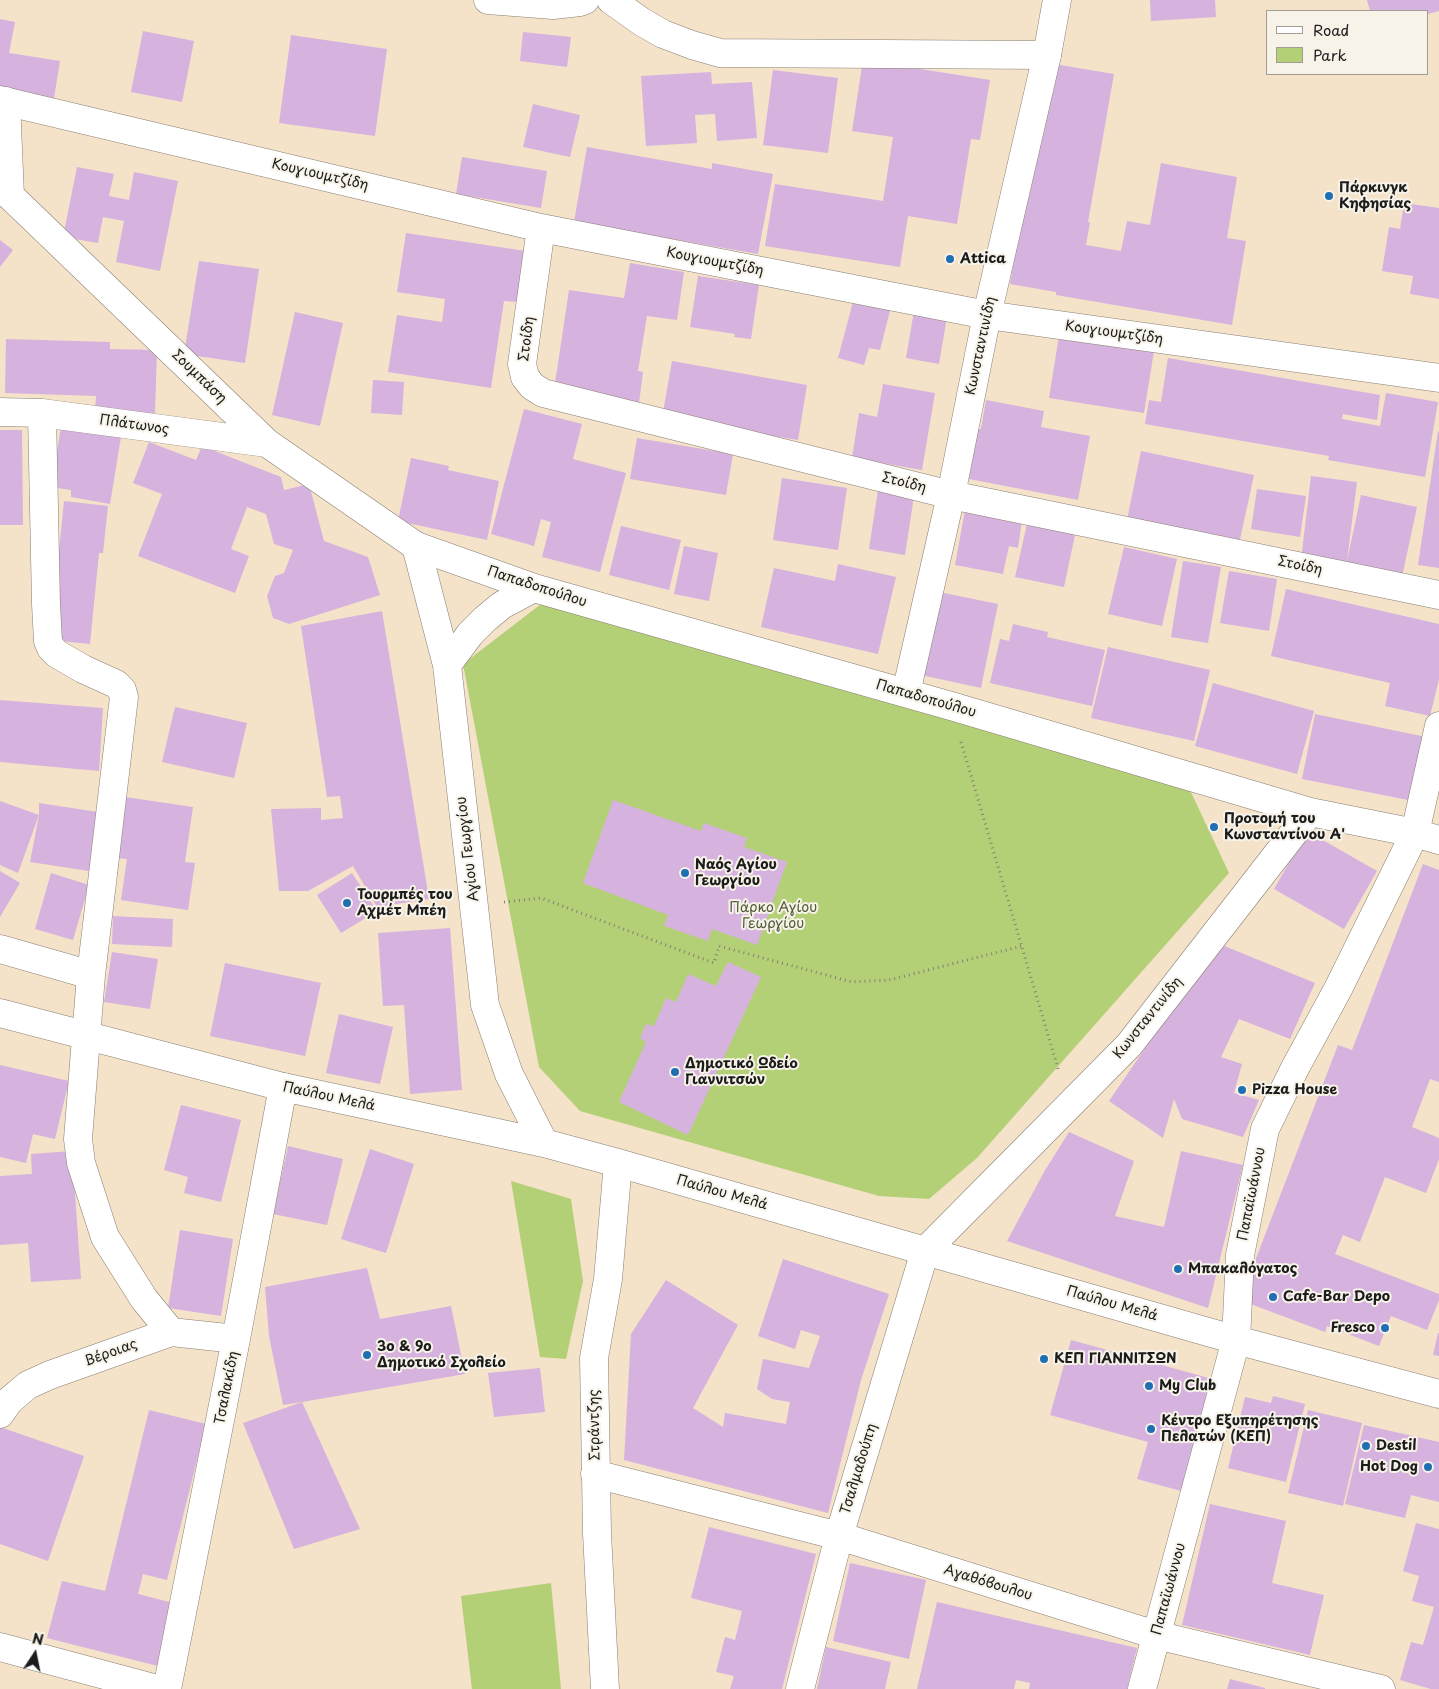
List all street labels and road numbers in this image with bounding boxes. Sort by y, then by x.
street label: Κουγιουμτζίδη [270,156,370,194]
street label: Κουγιουμτζίδη [665,244,765,280]
street label: Κωνσταντινίδη [962,295,1000,397]
street label: Στοίδη [516,316,538,362]
street label: Κουγιουμτζίδη [1064,318,1164,348]
street label: Σουμπάση [168,347,230,407]
street label: Πλάτωνος [98,412,170,438]
street label: Στοίδη [880,469,928,497]
street label: Στοίδη [1276,553,1324,579]
street label: Παπαδοπούλου [485,563,589,611]
street label: Παπαδοπούλου [874,677,978,721]
street label: Αγίου Γεωργίου [453,795,483,903]
street label: Κωνσταντινίδη [1110,974,1186,1062]
street label: Παύλου Μελά [281,1079,377,1115]
street label: Παπαϊωάννου [1235,1146,1269,1242]
street label: Παύλου Μελά [675,1172,769,1214]
street label: Παύλου Μελά [1065,1283,1159,1325]
street label: Βέροιας [82,1336,140,1370]
street label: Τσαλακίδη [212,1350,242,1426]
street label: Στράντζης [586,1389,604,1461]
street label: Τσαλμαδούπη [837,1422,881,1516]
street label: Παπαϊωάννου [1149,1541,1189,1637]
street label: Αγαθόβουλου [942,1562,1034,1604]

